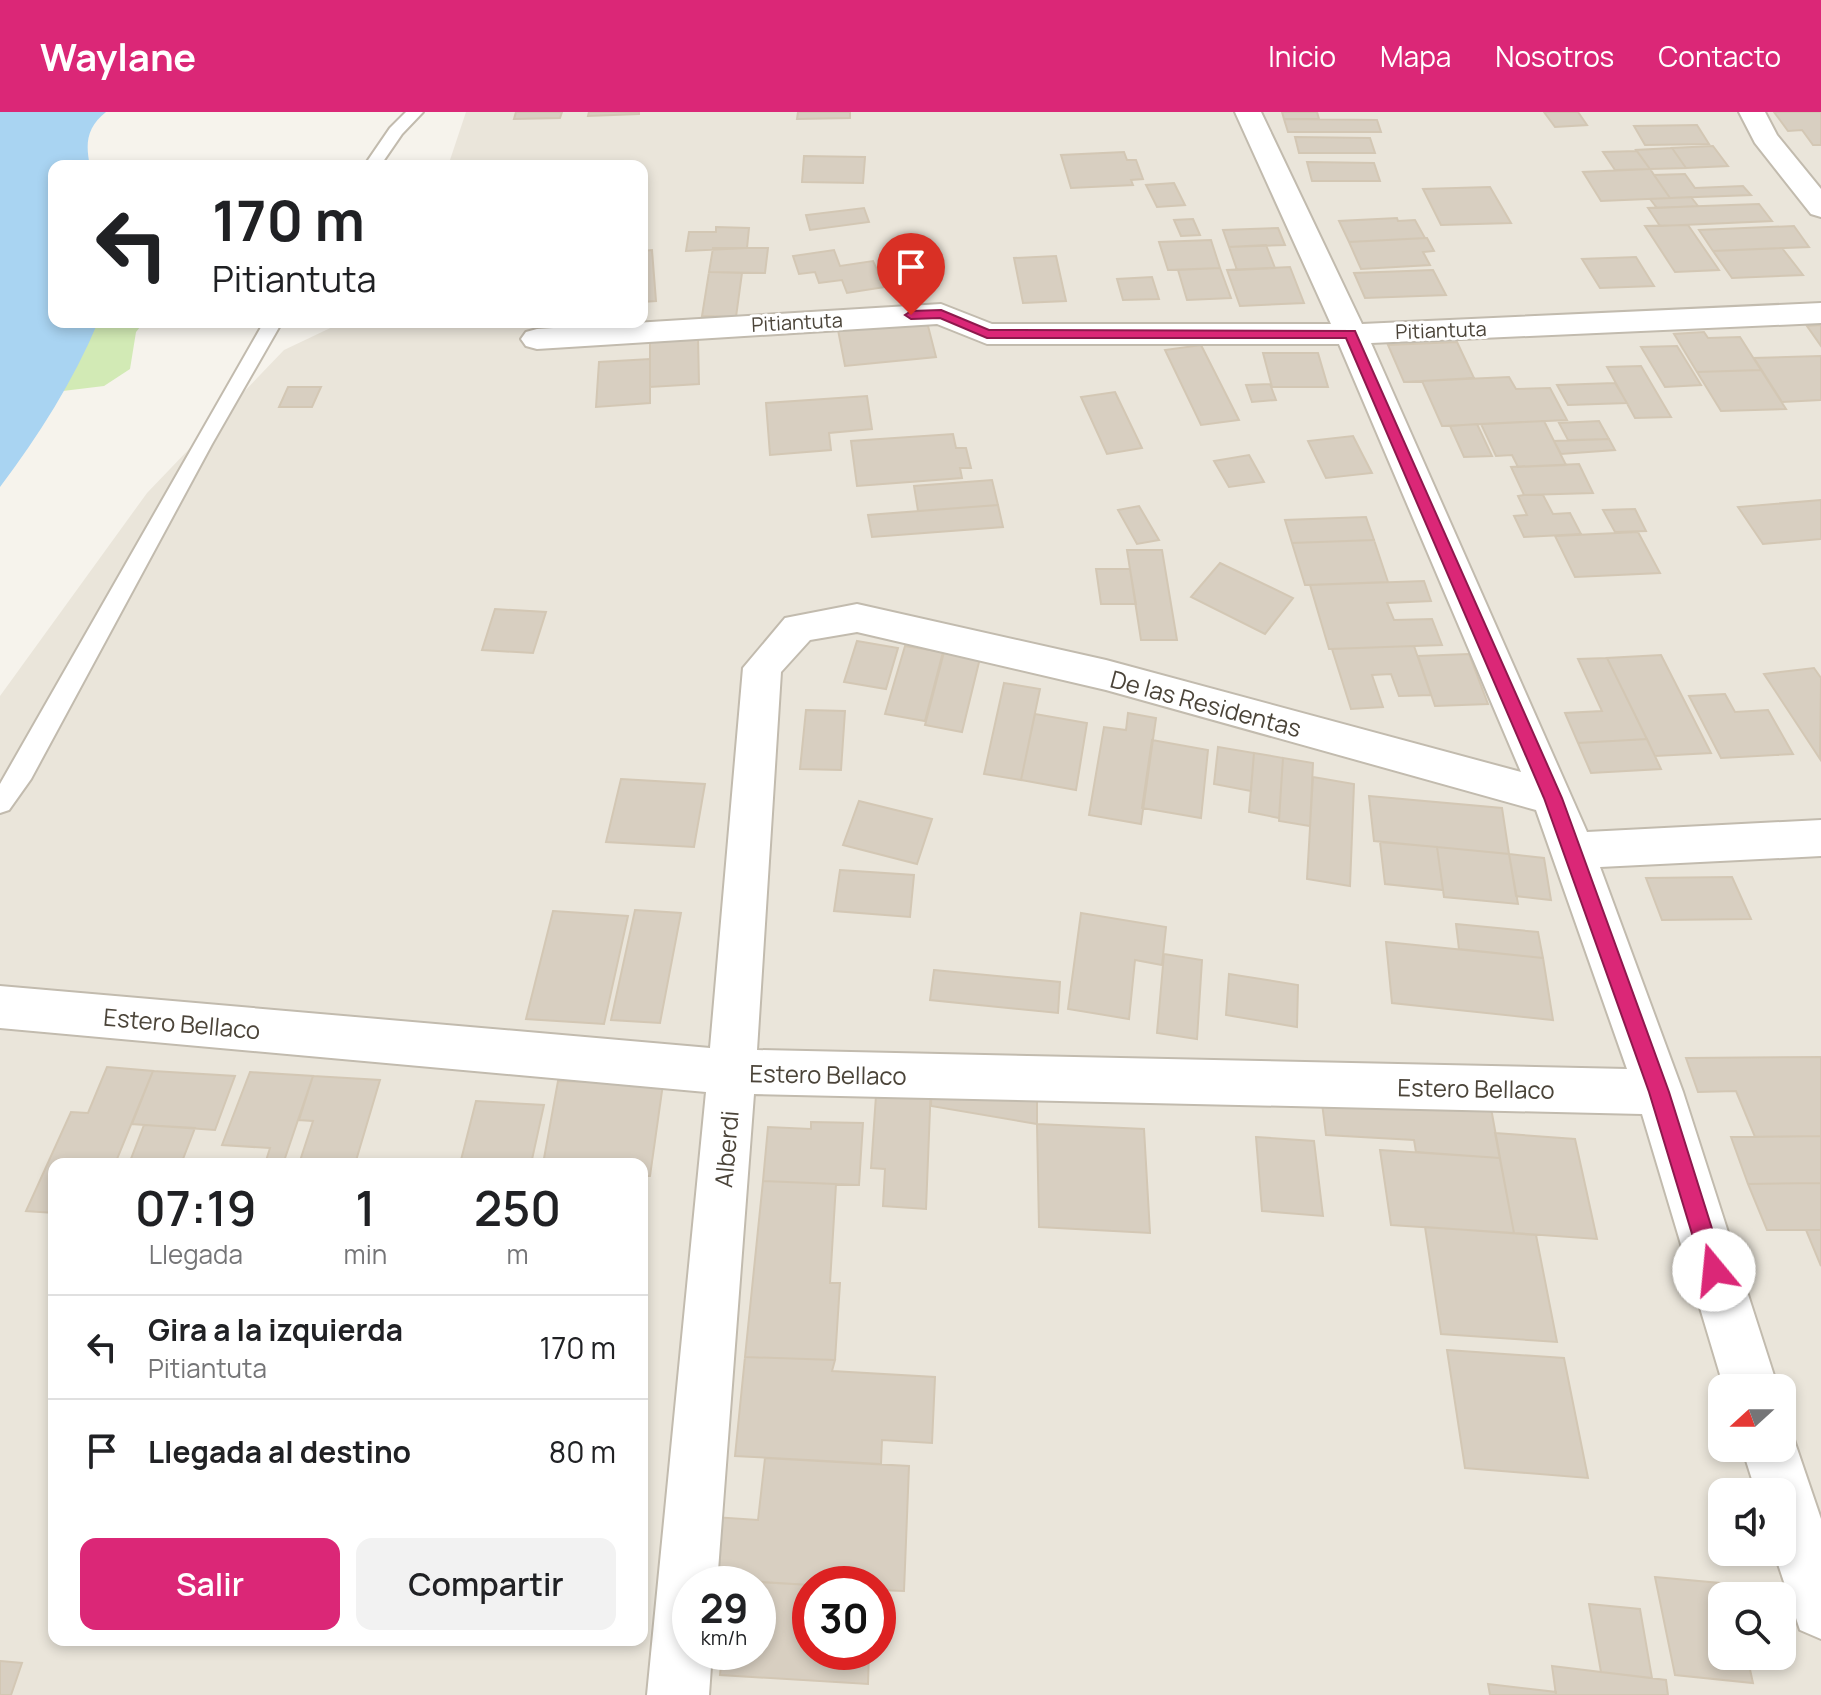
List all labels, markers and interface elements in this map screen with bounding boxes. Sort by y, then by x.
text: Waylane [40,30,196,82]
text: Inicio [1268,37,1336,75]
text: Mapa [1380,37,1451,75]
text: Nosotros [1495,37,1614,75]
text: Contacto [1658,37,1781,75]
text: 170 m [212,181,365,258]
icon: left [80,192,184,296]
pin [877,233,945,315]
icon: arrive [889,245,933,289]
text: Pitiantuta [212,254,377,303]
street label: Pitiantuta [751,306,843,338]
street label: Pitiantuta [1395,315,1487,345]
street label: De las Residentas [1107,662,1305,744]
street label: Estero Bellaco [102,1000,262,1046]
street label: Estero Bellaco [749,1056,907,1092]
street label: Estero Bellaco [1397,1070,1555,1106]
street label: Alberdi [706,1109,746,1189]
text: 07:19 [135,1175,257,1240]
text: 1 [355,1175,376,1240]
text: 250 [474,1175,561,1240]
position arrow [1672,1228,1756,1312]
text: Llegada [149,1236,243,1272]
text: min [344,1236,387,1272]
text: m [507,1236,529,1272]
text: Gira a la izquierda [148,1309,403,1350]
icon: left [80,1325,124,1369]
text: 170 m [539,1327,616,1368]
text: Pitiantuta [148,1350,267,1386]
north arrow [1708,1374,1796,1462]
map controls [1708,1374,1796,1670]
icon: arrive [80,1429,124,1473]
text: Llegada al destino [148,1431,411,1472]
text: 80 m [549,1431,616,1472]
button: sound [1708,1478,1796,1566]
button: Salir [80,1538,340,1630]
button: Compartir [356,1538,616,1630]
speed limit sign: 30 [792,1566,896,1670]
text: 29 [700,1580,748,1635]
button: search [1708,1582,1796,1670]
text: km/h [701,1624,747,1651]

